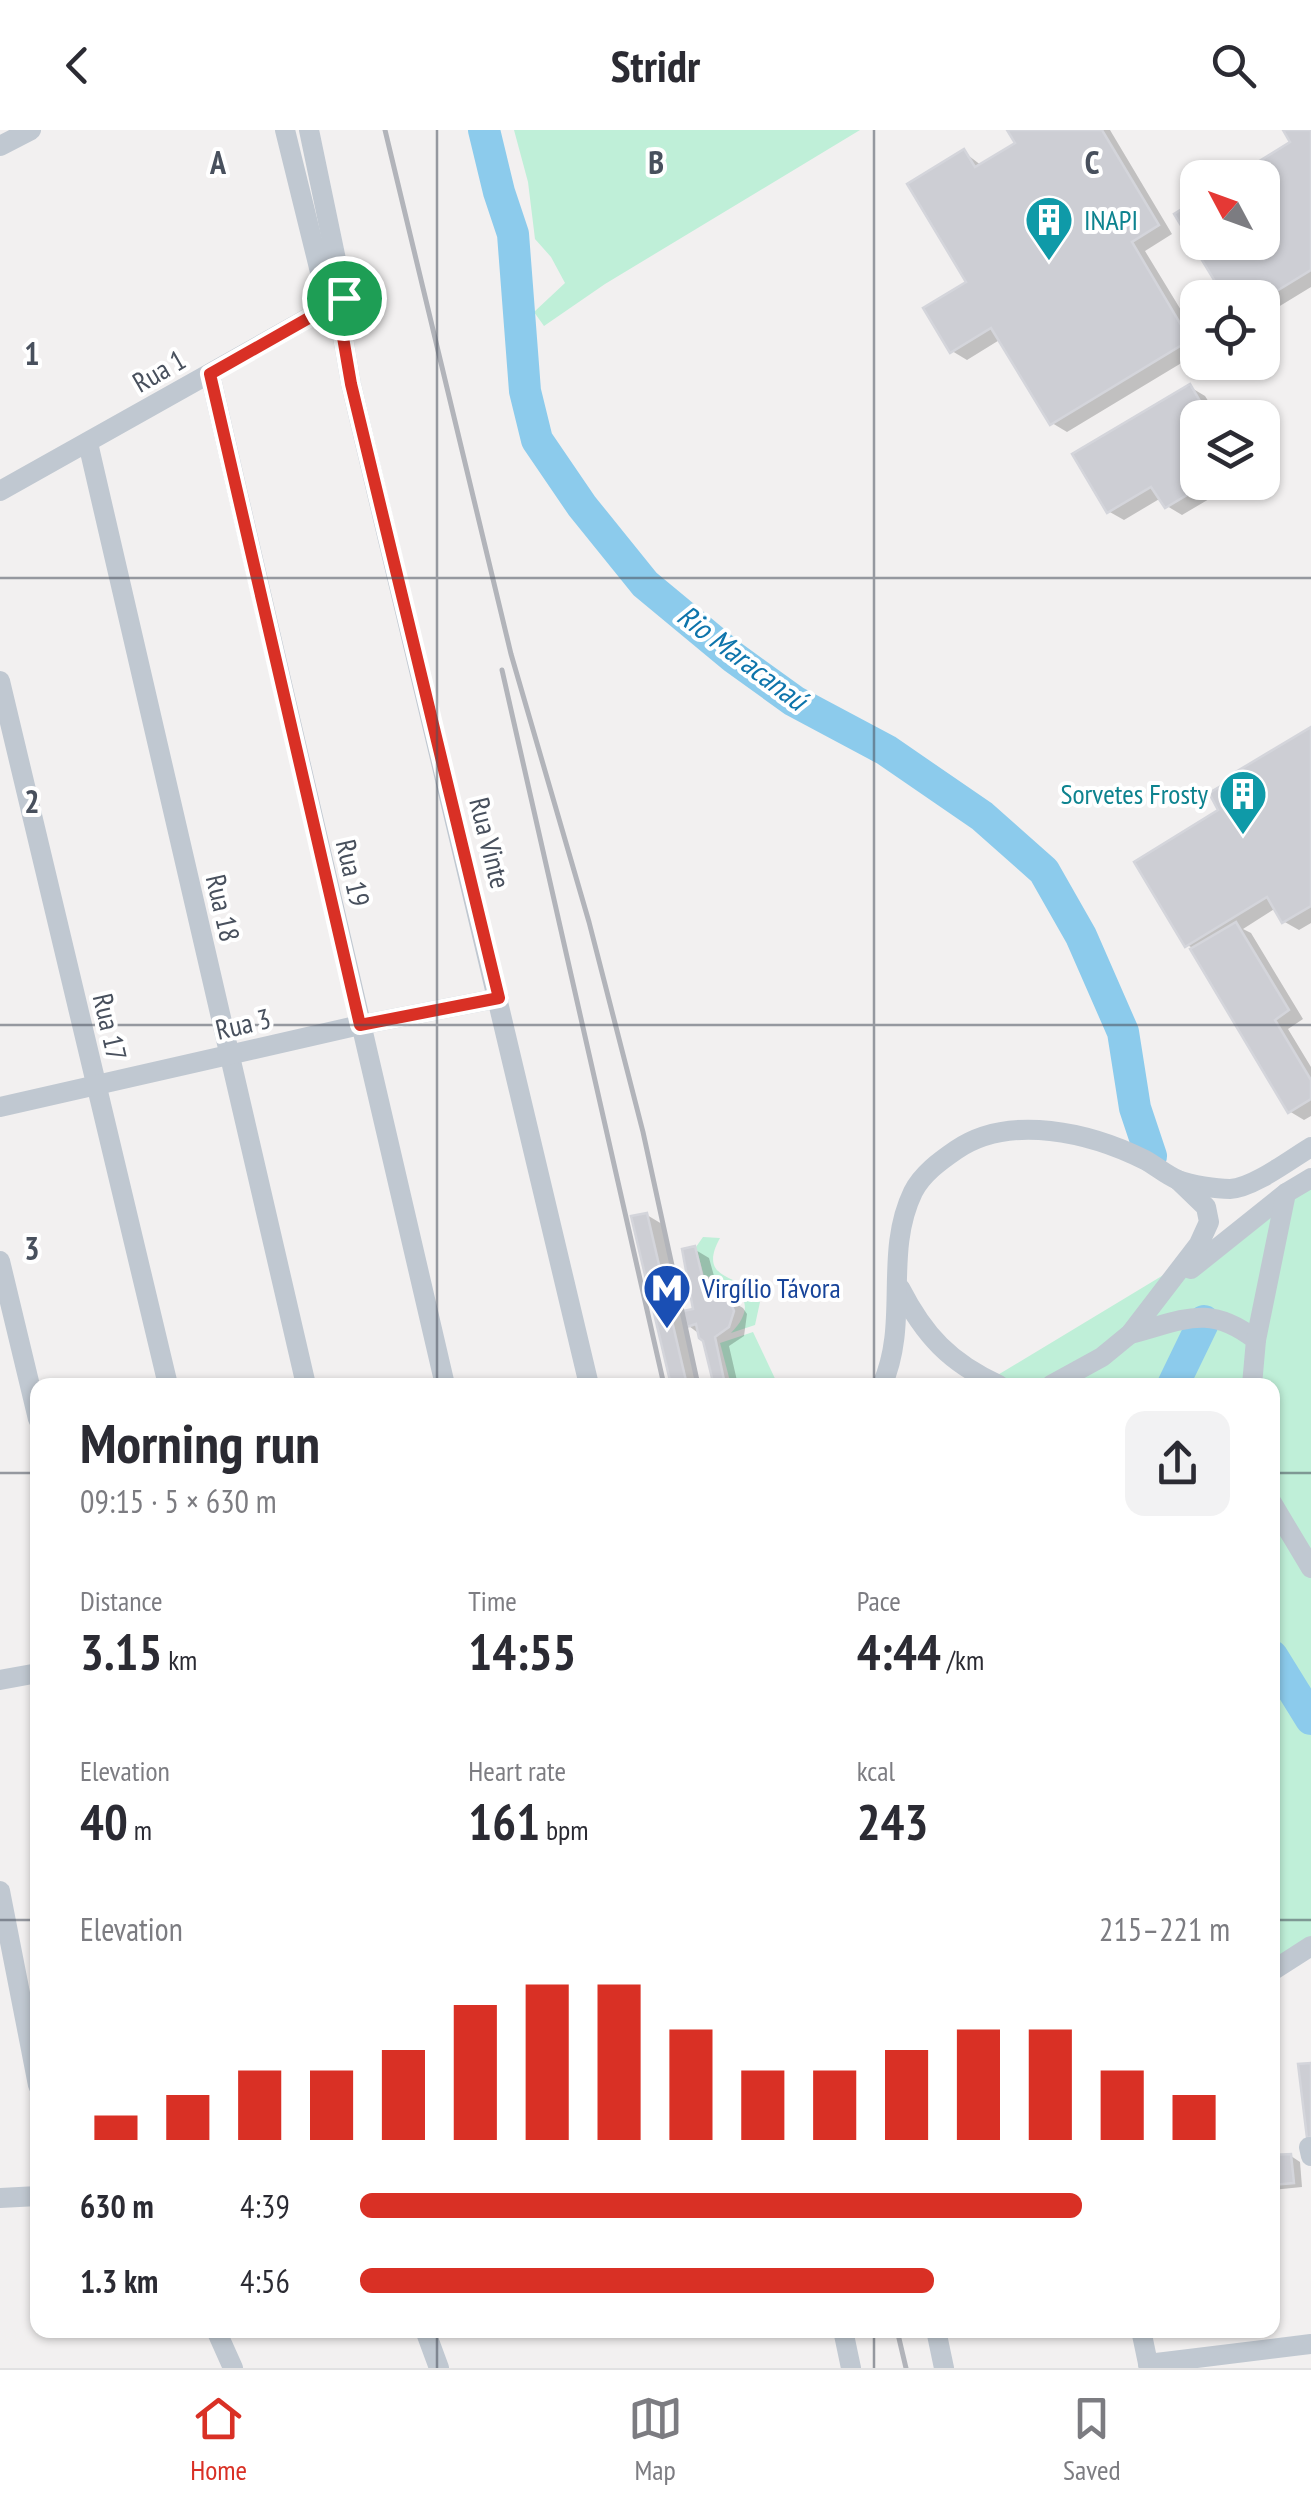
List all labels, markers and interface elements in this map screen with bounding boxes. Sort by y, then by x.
text: Stridr [611,36,700,94]
icon: back [50,38,105,93]
icon: search [1206,38,1261,93]
text: A [209,141,227,183]
text: B [648,141,664,183]
text: C [1085,141,1100,183]
north arrow [1180,160,1280,260]
map controls [1180,160,1280,500]
building icon: INAPI [1023,194,1075,262]
place label: INAPI [1084,201,1138,238]
pin [302,256,387,341]
icon: arrive [317,271,372,326]
button: locate [1180,280,1280,380]
text: 1 [24,332,40,374]
street label: Rua 1 [126,341,192,400]
button: layers [1180,400,1280,500]
water label: Rio Maracanaú [670,595,817,719]
building icon: Sorvetes Frosty [1217,768,1269,836]
place label: Sorvetes Frosty [1061,775,1208,812]
text: 2 [24,780,40,822]
street label: Rua Vinte [461,794,520,892]
street label: Rua 19 [328,836,379,910]
street label: Rua 18 [198,871,249,945]
street label: Rua 17 [85,990,136,1064]
street label: Rua 3 [212,999,274,1048]
text: 3 [24,1227,40,1269]
metro station icon: Virgílio Távora [641,1262,693,1330]
place label: Virgílio Távora [701,1269,841,1306]
text: Morning run [80,1407,320,1478]
button: share [1125,1411,1230,1516]
text: 09:15 · 5 × 630 m [80,1480,277,1522]
text: Distance [80,1582,163,1619]
text: Time [468,1582,517,1619]
text: Pace [857,1582,901,1619]
text: 3.15 [80,1619,162,1684]
text: 14:55 [468,1619,576,1684]
text: 4:44 [857,1619,941,1684]
text: km [162,1641,197,1678]
text: /km [941,1641,984,1678]
text: Elevation [80,1752,170,1789]
text: Heart rate [468,1752,566,1789]
text: kcal [857,1752,895,1789]
text: 40 [80,1789,128,1854]
text: 161 [468,1789,540,1854]
text: 243 [857,1789,928,1854]
text: m [128,1811,152,1848]
text: bpm [540,1811,589,1848]
text: Elevation [80,1908,183,1950]
text: 215–221 m [1099,1908,1230,1950]
text: 630 m [80,2185,154,2227]
text: 4:39 [240,2185,290,2227]
text: 1.3 km [80,2260,158,2302]
text: 4:56 [240,2260,290,2302]
tab: Home [190,2391,247,2488]
tab: Map [628,2391,683,2488]
tab: Saved [1063,2391,1121,2488]

